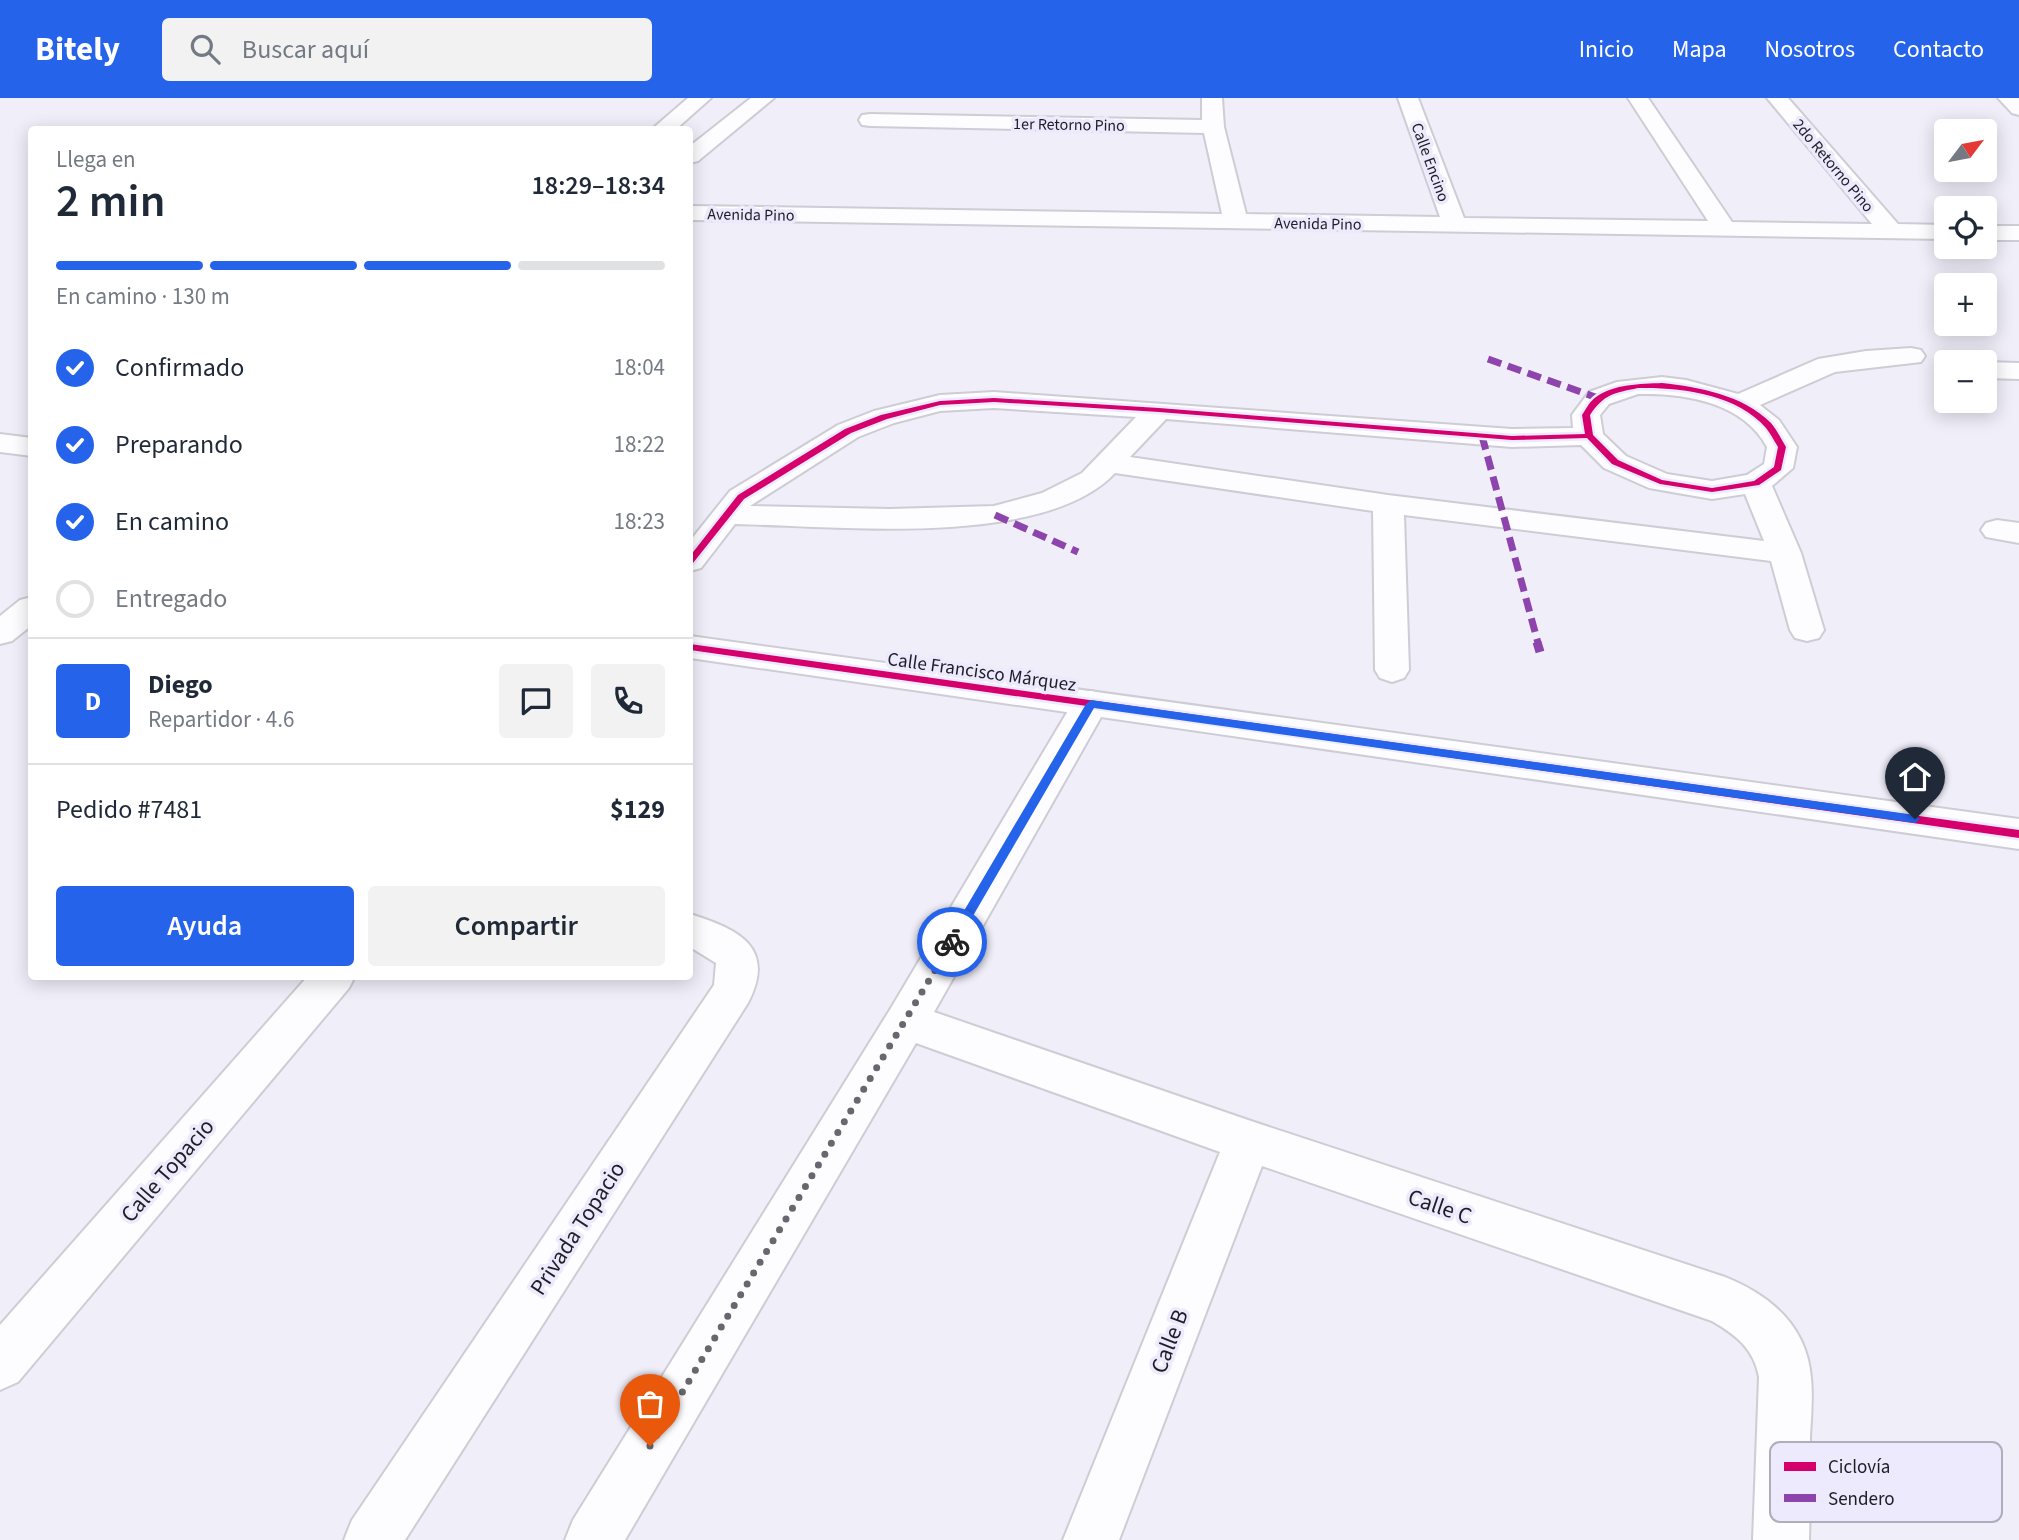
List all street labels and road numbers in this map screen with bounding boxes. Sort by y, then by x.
street label: 1er Retorno Pino [1013,113,1125,137]
street label: 2do Retorno Pino [1788,114,1879,217]
street label: Calle Encino [1406,120,1454,205]
street label: Avenida Pino [707,203,795,227]
street label: Avenida Pino [1274,212,1362,236]
street label: Calle Francisco Márquez [886,646,1078,699]
street label: Calle Topacio [113,1111,222,1230]
street label: Privada Topacio [522,1155,633,1302]
street label: Calle C [1403,1180,1476,1233]
street label: Calle B [1142,1304,1197,1378]

